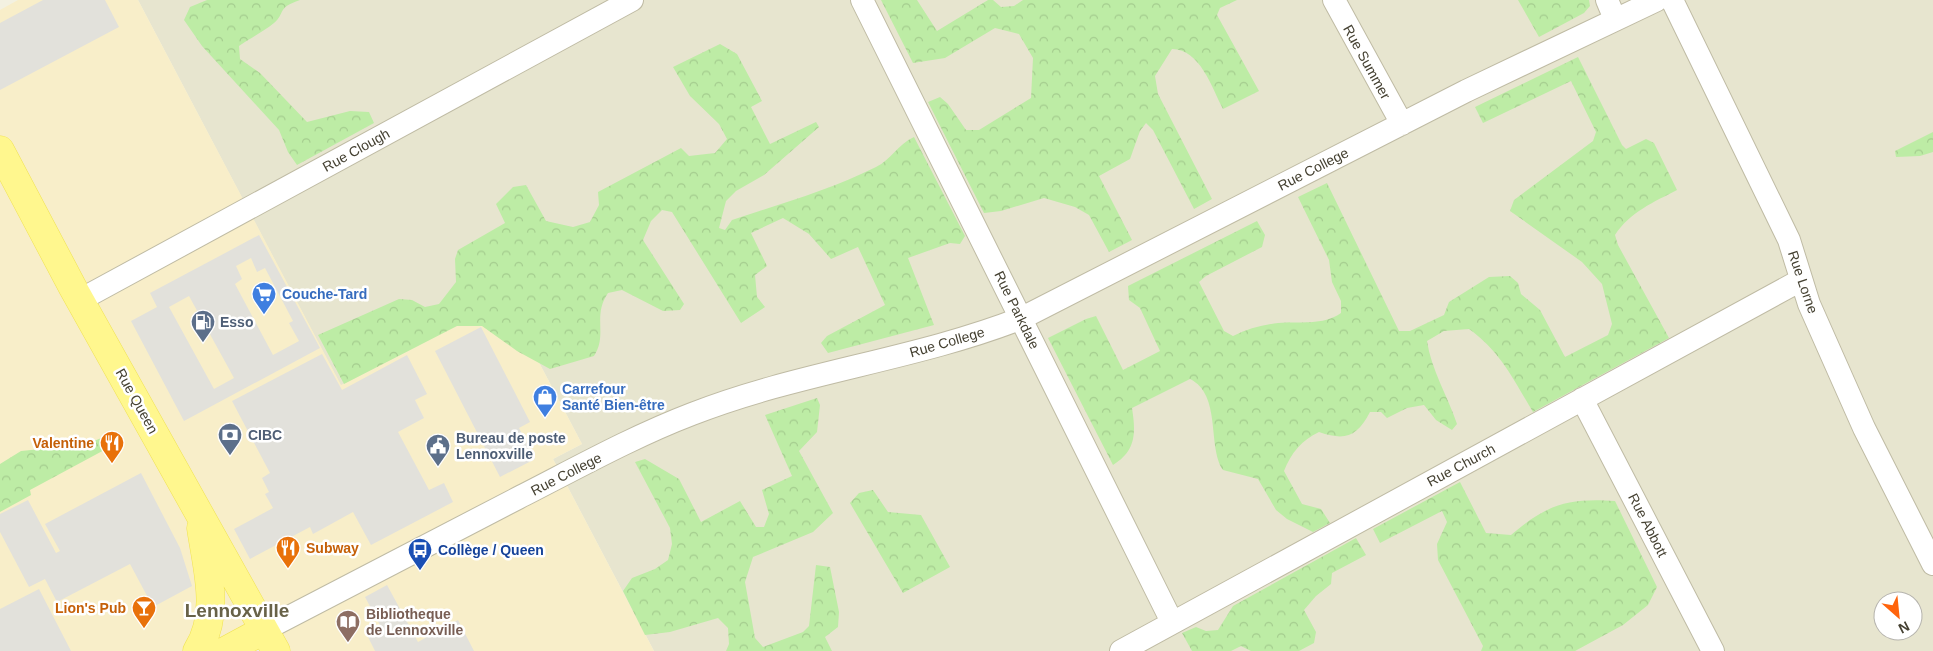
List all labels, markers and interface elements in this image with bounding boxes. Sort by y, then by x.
street label: Rue Summer [1340,22,1394,102]
street label: Rue Clough [320,125,392,175]
street label: Rue College [1275,144,1351,194]
street label: Rue Lorne [1785,248,1821,316]
street label: Rue Parkdale [991,268,1043,352]
supermarket icon: Couche-Tard [251,281,277,315]
place label: Couche-Tard [282,286,367,302]
fuel station icon: Esso [190,309,216,343]
place label: Esso [220,314,253,330]
street label: Rue College [908,324,986,360]
street label: Rue Queen [113,366,161,436]
place label: Carrefour Santé Bien-être [562,381,665,413]
shop icon: Carrefour Santé Bien-être [532,384,558,418]
bank icon: CIBC [217,422,243,456]
place label: CIBC [248,427,282,443]
restaurant icon: Valentine [99,430,125,464]
place label: Bureau de poste Lennoxville [456,430,566,462]
public building icon: Bureau de poste Lennoxville [425,433,451,467]
place label: Valentine [33,435,94,451]
street label: Rue Church [1424,440,1498,490]
street label: Rue College [528,449,604,499]
street label: Rue Abbott [1625,491,1671,560]
restaurant icon: Subway [275,535,301,569]
bus stop icon: Collège / Queen [407,537,433,571]
place label: Subway [306,540,359,556]
place label: Collège / Queen [438,542,544,558]
north arrow [1873,591,1923,641]
bar icon: Lion's Pub [131,595,157,629]
place label: Lion's Pub [55,600,126,616]
district label: Lennoxville [185,600,289,621]
place label: Bibliotheque de Lennoxville [366,606,463,638]
library icon: Bibliotheque de Lennoxville [335,609,361,643]
text: N [1896,618,1912,637]

